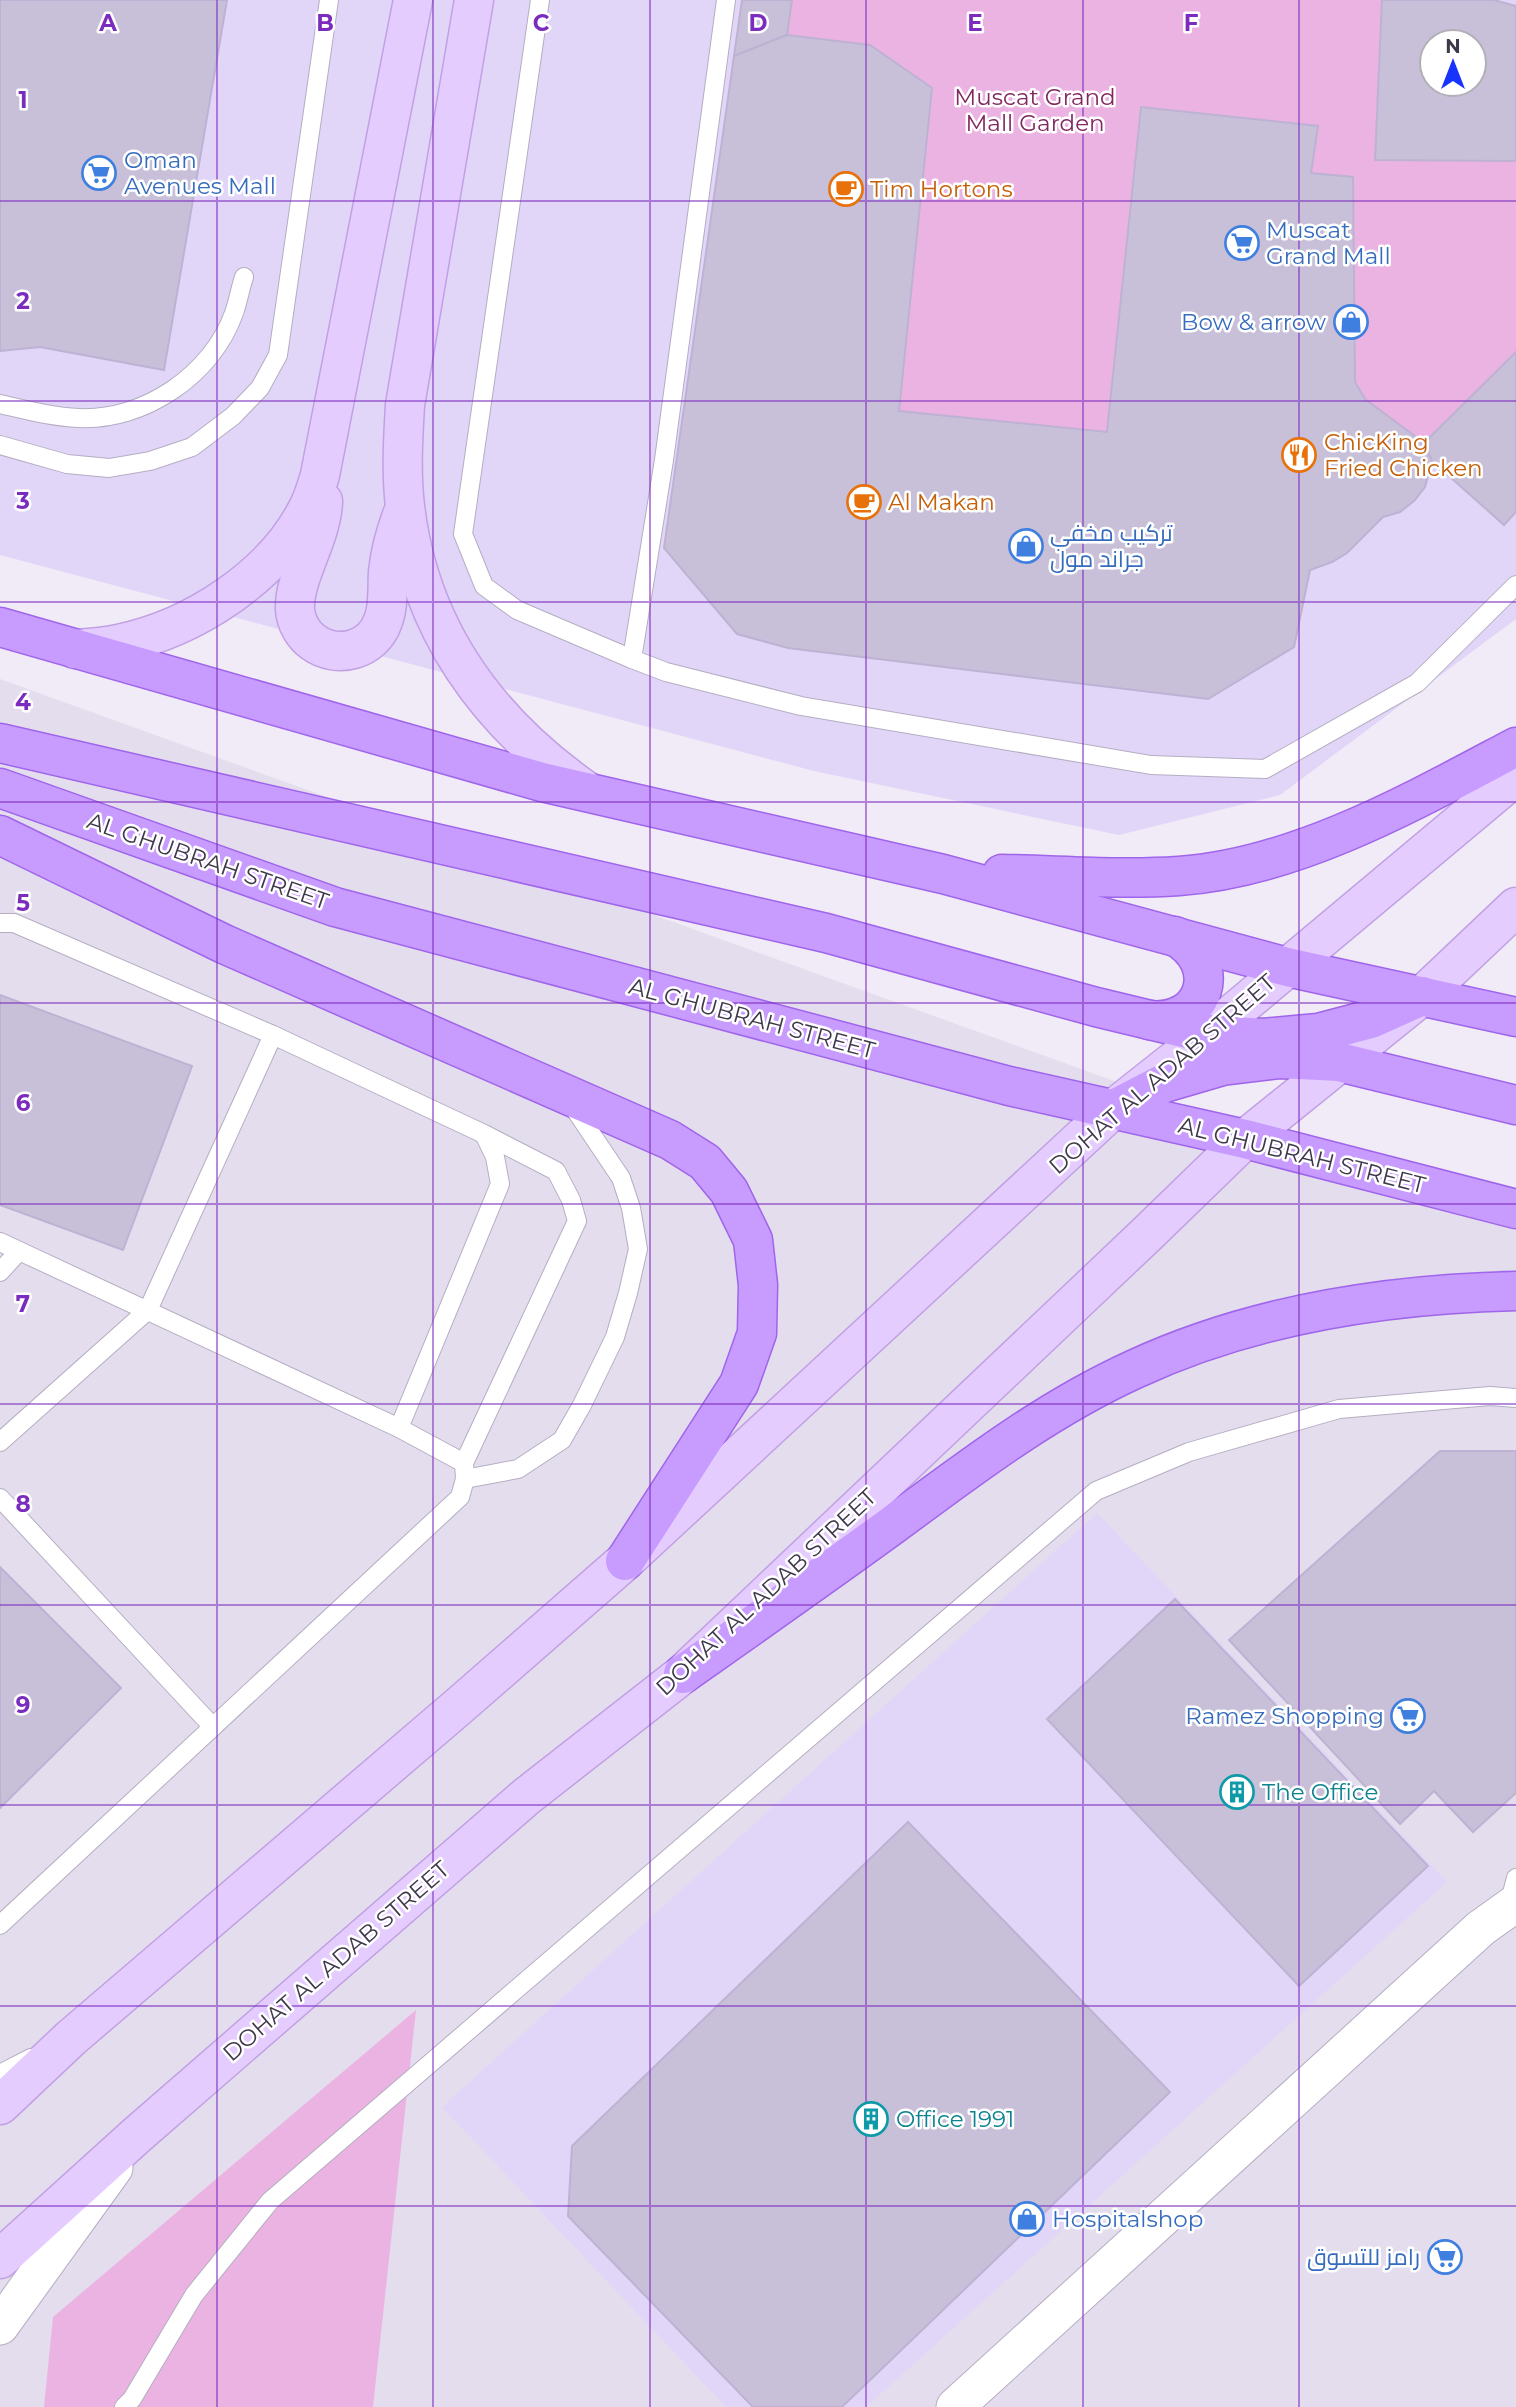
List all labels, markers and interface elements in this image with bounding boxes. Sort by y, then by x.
text: A [98,9,117,37]
text: B [316,9,334,37]
text: C [533,9,550,37]
text: D [749,9,768,37]
text: E [967,9,983,37]
text: F [1184,9,1199,37]
north arrow [1418,28,1488,98]
text: N [1445,35,1461,58]
park label: Muscat Grand Mall Garden [954,83,1116,137]
text: 1 [18,86,28,114]
place label: Oman Avenues Mall [124,146,276,200]
supermarket icon: Oman Avenues Mall [80,154,118,192]
cafe icon: Tim Hortons [827,170,865,208]
place label: Tim Hortons [870,175,1013,203]
place label: Muscat Grand Mall [1266,216,1391,270]
supermarket icon: Muscat Grand Mall [1223,224,1261,262]
text: 2 [16,287,30,315]
shop icon: Bow & arrow [1332,303,1370,341]
place label: Bow & arrow [1181,308,1327,336]
place label: ChicKing Fried Chicken [1324,428,1483,482]
restaurant icon: ChicKing Fried Chicken [1280,436,1318,474]
cafe icon: Al Makan [845,483,883,521]
text: 3 [15,487,30,515]
place label: Al Makan [888,488,995,516]
place label: تركيب مخفي جراند مول [1050,519,1173,573]
shop icon: تركيب مخفي جراند مول [1007,527,1045,565]
text: 4 [15,688,31,716]
street label: AL GHUBRAH STREET [84,806,333,916]
text: 5 [16,889,30,917]
street label: DOHAT AL ADAB STREET [1043,968,1282,1180]
street label: AL GHUBRAH STREET [626,972,879,1065]
text: 6 [16,1089,31,1117]
street label: AL GHUBRAH STREET [1176,1111,1429,1199]
text: 7 [16,1290,30,1318]
street label: DOHAT AL ADAB STREET [650,1482,882,1701]
text: 8 [15,1490,31,1518]
text: 9 [16,1691,30,1719]
supermarket icon: Ramez Shopping [1389,1697,1427,1735]
place label: Ramez Shopping [1185,1702,1384,1730]
building icon: The Office [1218,1773,1256,1811]
place label: The Office [1262,1778,1378,1806]
street label: DOHAT AL ADAB STREET [217,1855,456,2067]
building icon: Office 1991 [852,2100,890,2138]
place label: Office 1991 [896,2105,1014,2133]
shop icon: Hospitalshop [1008,2200,1046,2238]
place label: Hospitalshop [1052,2205,1203,2233]
supermarket icon: رامز للتسوق [1426,2238,1464,2276]
place label: رامز للتسوق [1307,2243,1420,2271]

